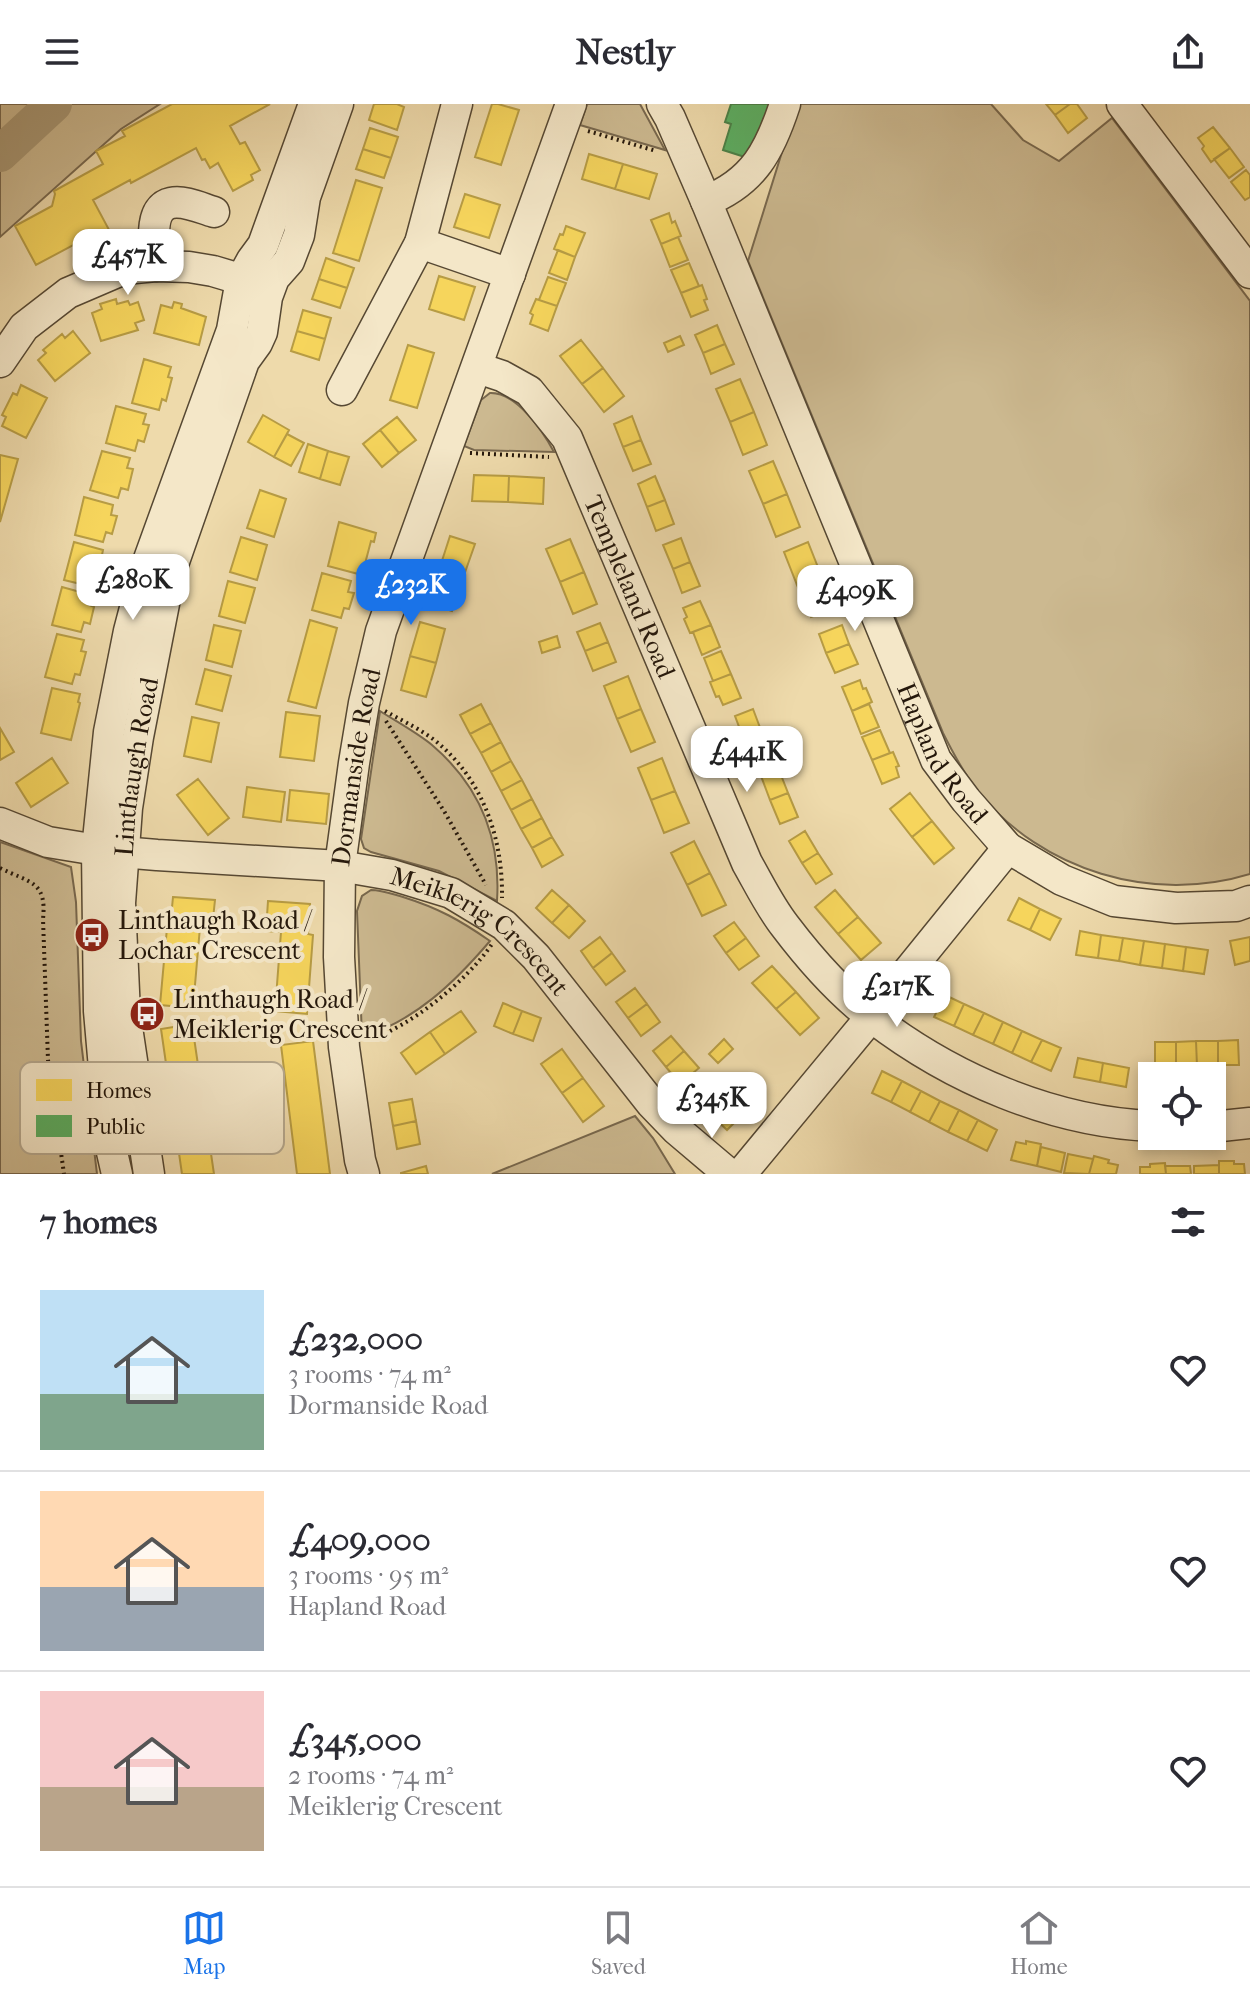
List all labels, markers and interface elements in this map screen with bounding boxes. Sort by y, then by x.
icon: menu [40,30,84,74]
icon: share [1166,30,1210,74]
text: Nestly [576,31,675,73]
pin: £457K [72,229,184,297]
text: £457K [91,239,165,270]
street label: Templeland Road [578,491,683,683]
pin: £280K [77,554,189,622]
pin: £232K [355,559,467,627]
text: £280K [94,564,172,595]
pin: £409K [799,565,911,633]
text: £232K [374,569,448,600]
text: £409K [815,575,895,606]
street label: Dormanside Road [325,664,387,868]
street label: Linthaugh Road [108,674,165,858]
street label: Hapland Road [890,678,995,830]
pin: £441K [691,726,803,794]
text: £441K [709,736,785,767]
street label: Meiklerig Crescent [387,860,576,1002]
place label: Linthaugh Road / Lochar Crescent [118,905,313,966]
bus stop icon: Linthaugh Road / Lochar Crescent [73,916,111,954]
pin: £217K [841,961,953,1029]
text: £217K [861,971,933,1002]
place label: Linthaugh Road / Meiklerig Crescent [173,984,388,1045]
bus stop icon: Linthaugh Road / Meiklerig Crescent [128,995,166,1033]
legend [20,1062,284,1154]
map controls [1138,1062,1226,1150]
button: locate [1138,1062,1226,1150]
pin: £345K [656,1072,768,1140]
text: Homes [86,1078,151,1104]
text: £345K [676,1082,748,1113]
text: Public [86,1114,145,1140]
icon: filters [1166,1200,1210,1244]
text: 7 homes [40,1202,157,1242]
text: £232,000 [288,1319,423,1359]
icon: home [104,1322,200,1418]
icon: heart [1166,1348,1210,1392]
text: 3 rooms · 74 m² [288,1359,451,1390]
text: Dormanside Road [288,1390,488,1421]
text: £409,000 [288,1520,431,1560]
icon: home [104,1523,200,1619]
icon: heart [1166,1549,1210,1593]
text: 3 rooms · 95 m² [288,1560,448,1591]
text: Hapland Road [288,1591,446,1622]
text: £345,000 [288,1720,422,1760]
icon: home [104,1723,200,1819]
icon: heart [1166,1749,1210,1793]
text: 2 rooms · 74 m² [288,1760,453,1791]
text: Meiklerig Crescent [288,1791,503,1822]
tab: Map [182,1906,226,1980]
tab: Saved [591,1906,646,1980]
tab: Home [1010,1906,1068,1980]

